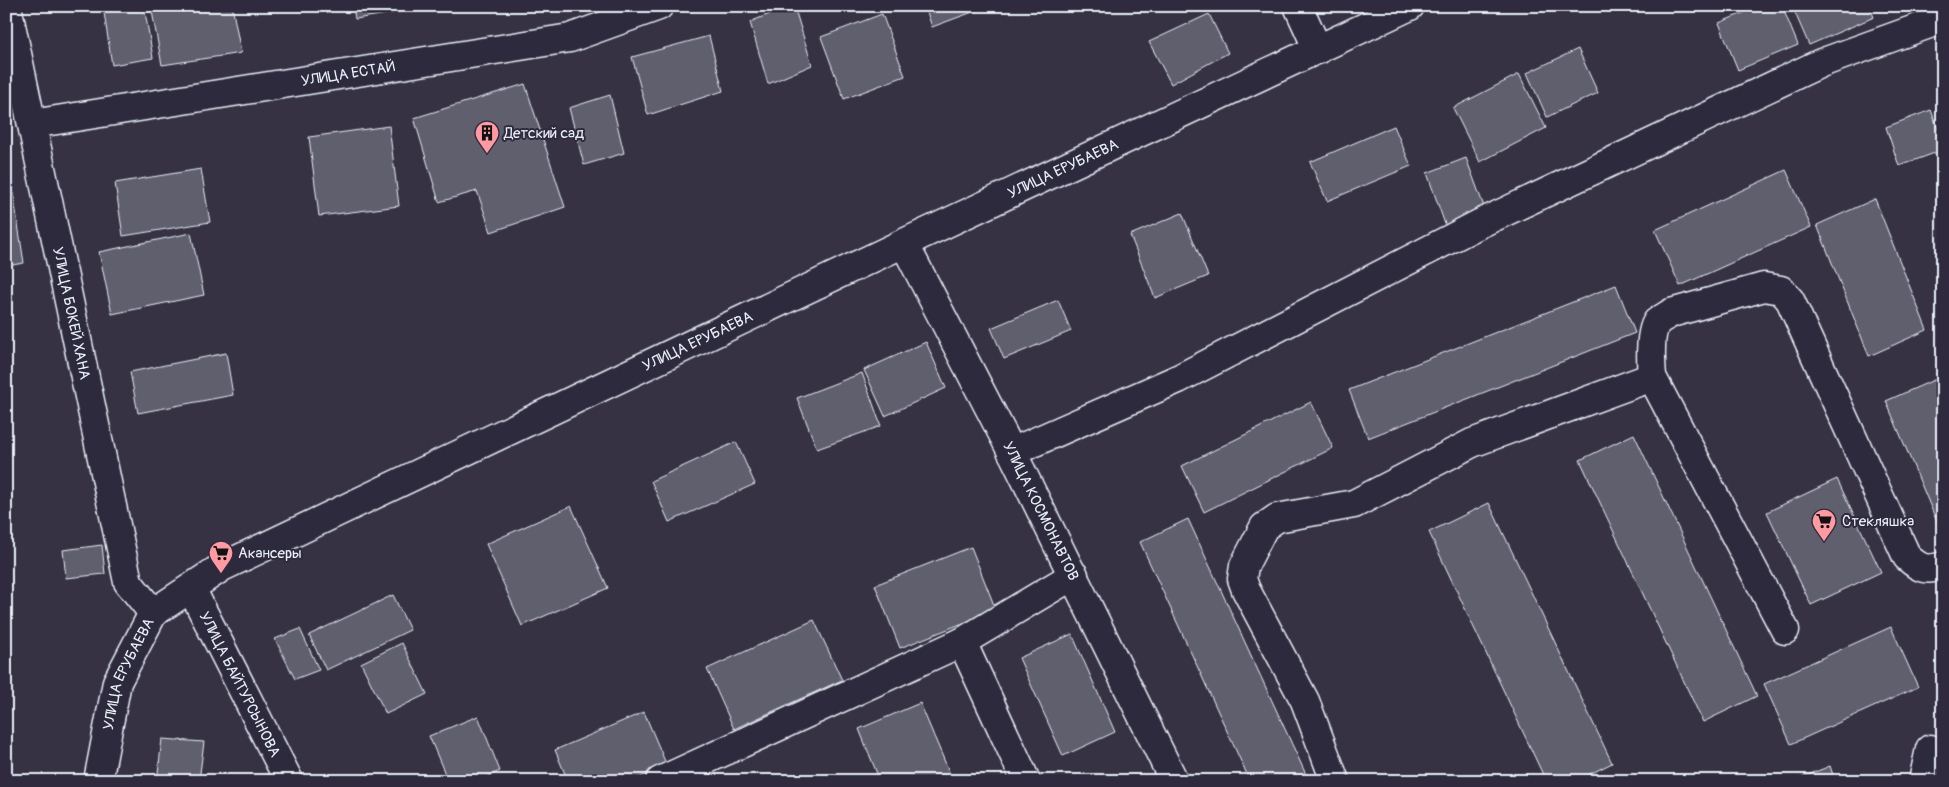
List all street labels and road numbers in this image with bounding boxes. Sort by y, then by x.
street label: УЛИЦА ЕСТАЙ [300,57,396,91]
street label: УЛИЦА ЕРУБАЕВА [1005,135,1122,203]
street label: УЛИЦА БОКЕЙ ХАНА [48,245,94,382]
street label: УЛИЦА ЕРУБАЕВА [640,307,756,376]
street label: УЛИЦА КОСМОНАВТОВ [998,438,1083,584]
street label: УЛИЦА БАЙТУРСЫНОВА [195,609,284,761]
street label: УЛИЦА ЕРУБАЕВА [99,615,159,732]

